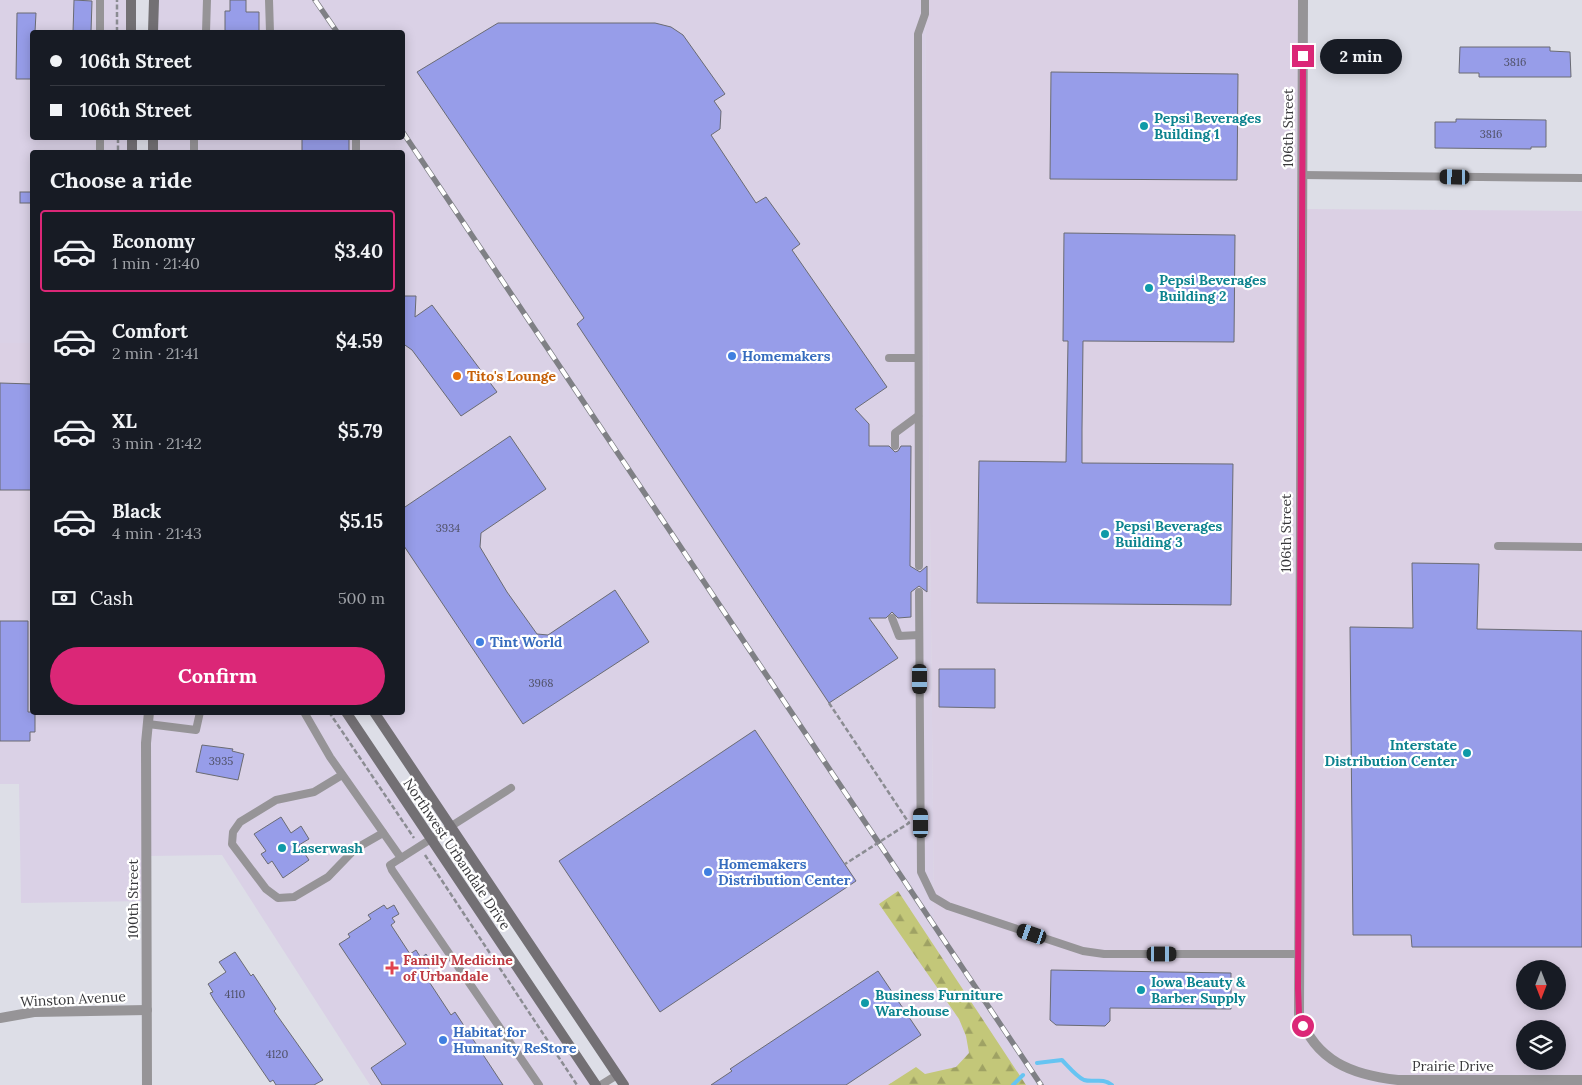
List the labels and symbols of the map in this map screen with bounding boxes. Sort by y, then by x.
callout: 2 min [1320,38,1403,74]
route end [1292,45,1314,67]
house number: 3816 [1504,55,1526,69]
street label: 106th Street [1279,88,1297,168]
place label: Pepsi Beverages Building 1 [1154,109,1262,143]
marker: Pepsi Beverages Building 1 [1138,120,1150,132]
house number: 3816 [1480,127,1502,141]
car [1439,169,1470,185]
place label: Pepsi Beverages Building 2 [1159,271,1267,305]
marker: Pepsi Beverages Building 2 [1143,282,1155,294]
place label: Homemakers [742,347,831,365]
marker: Homemakers [726,350,738,362]
place label: Tito's Lounge [467,367,557,385]
marker: Tito's Lounge [451,370,463,382]
street label: 106th Street [1277,493,1295,573]
place label: Pepsi Beverages Building 3 [1115,517,1223,551]
house number: 3934 [436,521,460,535]
marker: Pepsi Beverages Building 3 [1099,528,1111,540]
place label: Tint World [490,633,562,651]
marker: Tint World [474,636,486,648]
car [912,664,927,694]
house number: 3968 [528,676,554,690]
place label: Interstate Distribution Center [1324,736,1457,770]
marker: Interstate Distribution Center [1461,747,1473,759]
house number: 3935 [209,754,233,768]
street label: Northwest Urbandale Drive [400,775,515,934]
car [913,808,928,838]
place label: Laserwash [292,839,363,857]
marker: Laserwash [276,842,288,854]
place label: Homemakers Distribution Center [718,855,851,889]
street label: 100th Street [124,859,142,939]
marker: Homemakers Distribution Center [702,866,714,878]
car [1015,922,1048,946]
car [1147,947,1177,962]
place label: Family Medicine of Urbandale [403,951,513,985]
north arrow [1516,960,1566,1010]
marker: Family Medicine of Urbandale [385,961,399,975]
place label: Iowa Beauty & Barber Supply [1151,973,1246,1007]
marker: Iowa Beauty & Barber Supply [1135,984,1147,996]
place label: Business Furniture Warehouse [875,986,1004,1020]
street label: Winston Avenue [20,987,127,1011]
house number: 4110 [225,987,246,1001]
marker: Business Furniture Warehouse [859,997,871,1009]
route start [1292,1015,1314,1037]
place label: Habitat for Humanity ReStore [453,1023,577,1057]
marker: Habitat for Humanity ReStore [437,1034,449,1046]
house number: 4120 [266,1047,289,1061]
street label: Prairie Drive [1412,1057,1494,1075]

